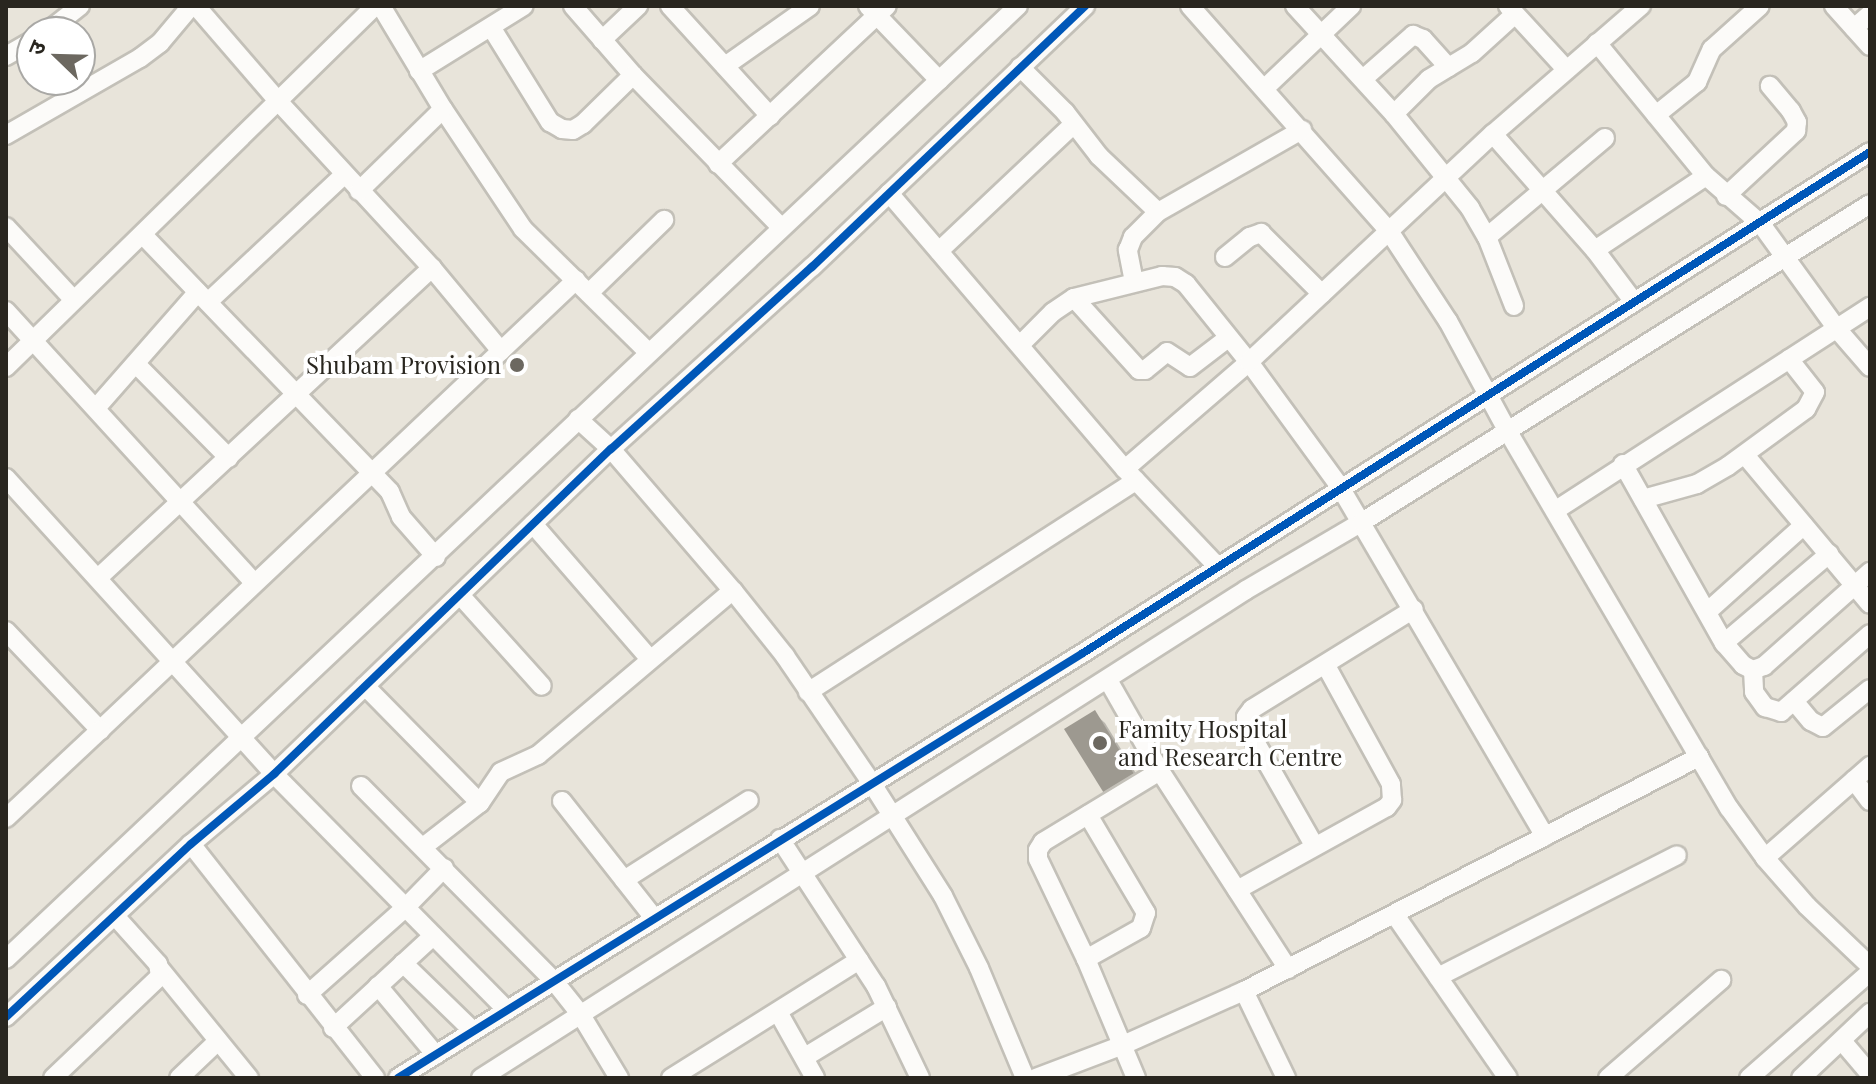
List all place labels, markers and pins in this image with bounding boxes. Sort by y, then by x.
place label: Shubam Provision [306,351,501,379]
marker: Shubam Provision [508,356,526,374]
place label: Famity Hospital and Research Centre [1118,715,1342,771]
marker: Famity Hospital and Research Centre [1089,732,1111,754]

